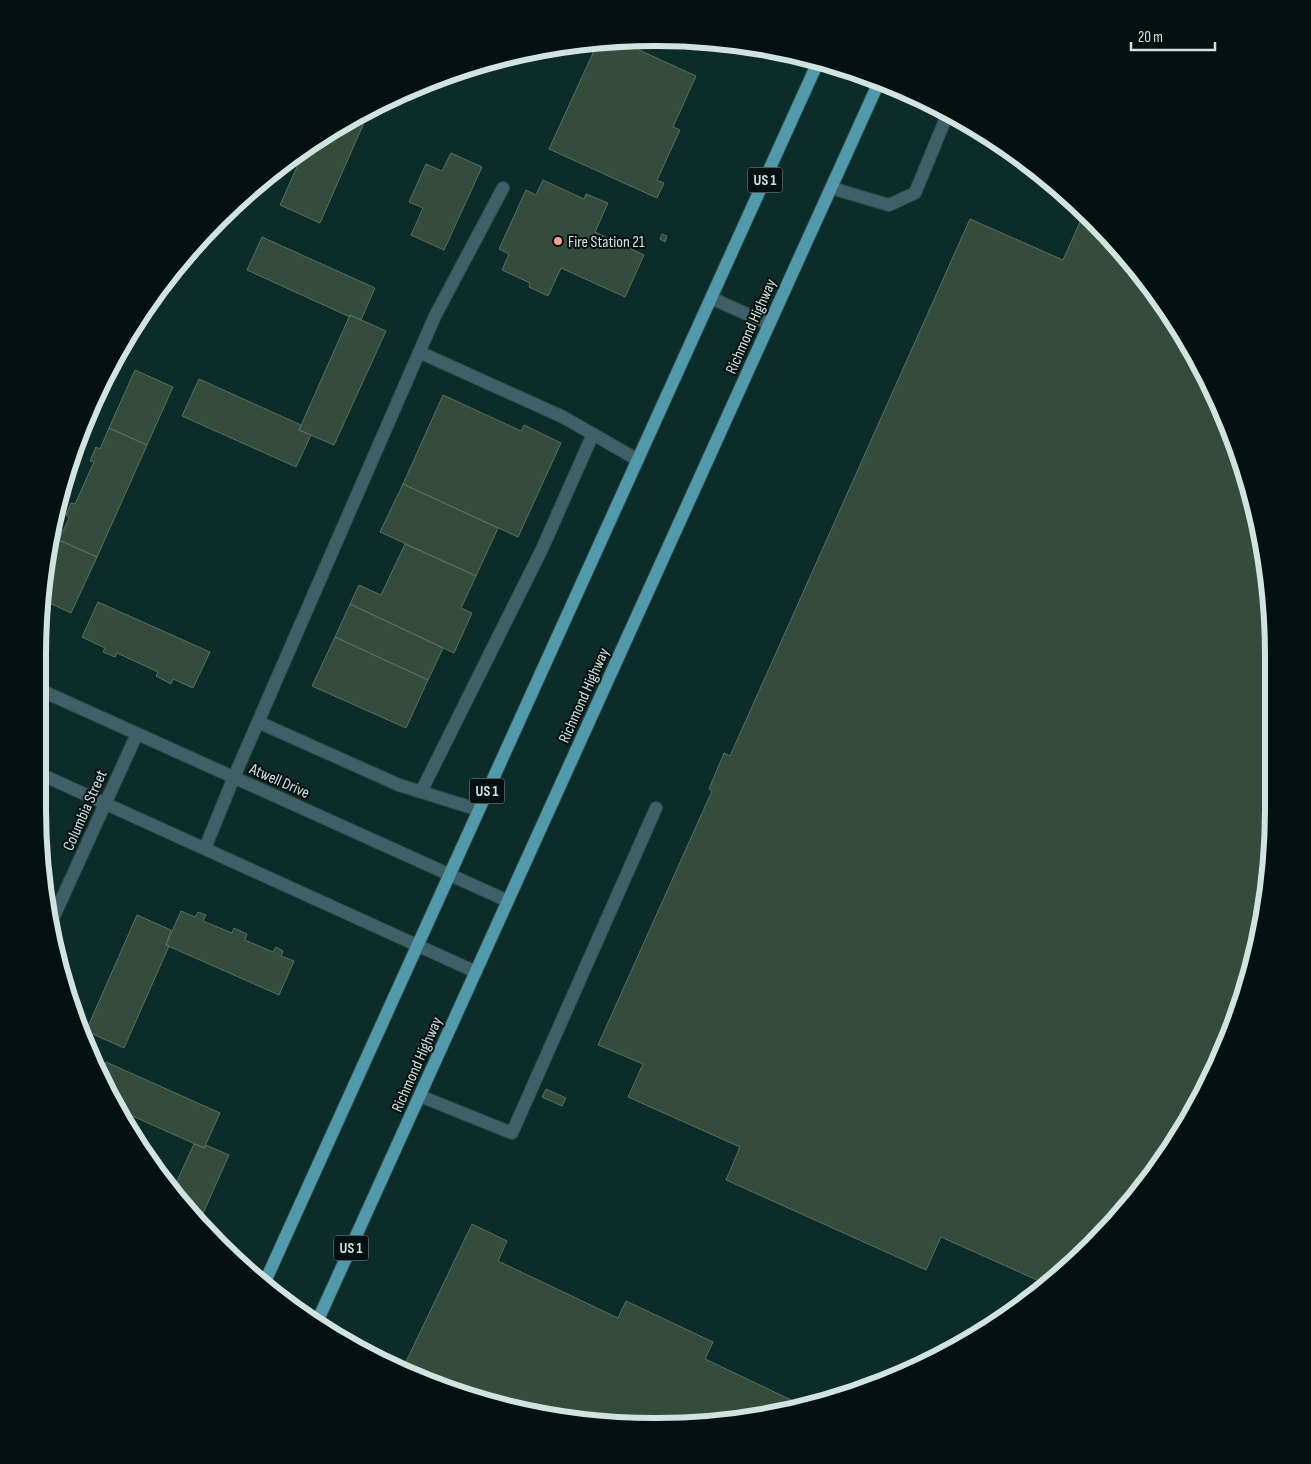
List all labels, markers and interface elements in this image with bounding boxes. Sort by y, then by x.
scale bar [1131,20,1215,52]
text: 20 m [1138,28,1163,47]
road number: US 1 [748,168,782,192]
place label: Fire Station 21 [568,233,645,252]
marker: Fire Station 21 [552,235,564,247]
street label: Richmond Highway [722,276,781,377]
street label: Richmond Highway [555,645,614,746]
street label: Atwell Drive [246,759,312,803]
street label: Columbia Street [59,767,112,854]
road number: US 1 [470,778,504,804]
street label: Richmond Highway [388,1014,447,1115]
road number: US 1 [334,1236,368,1260]

